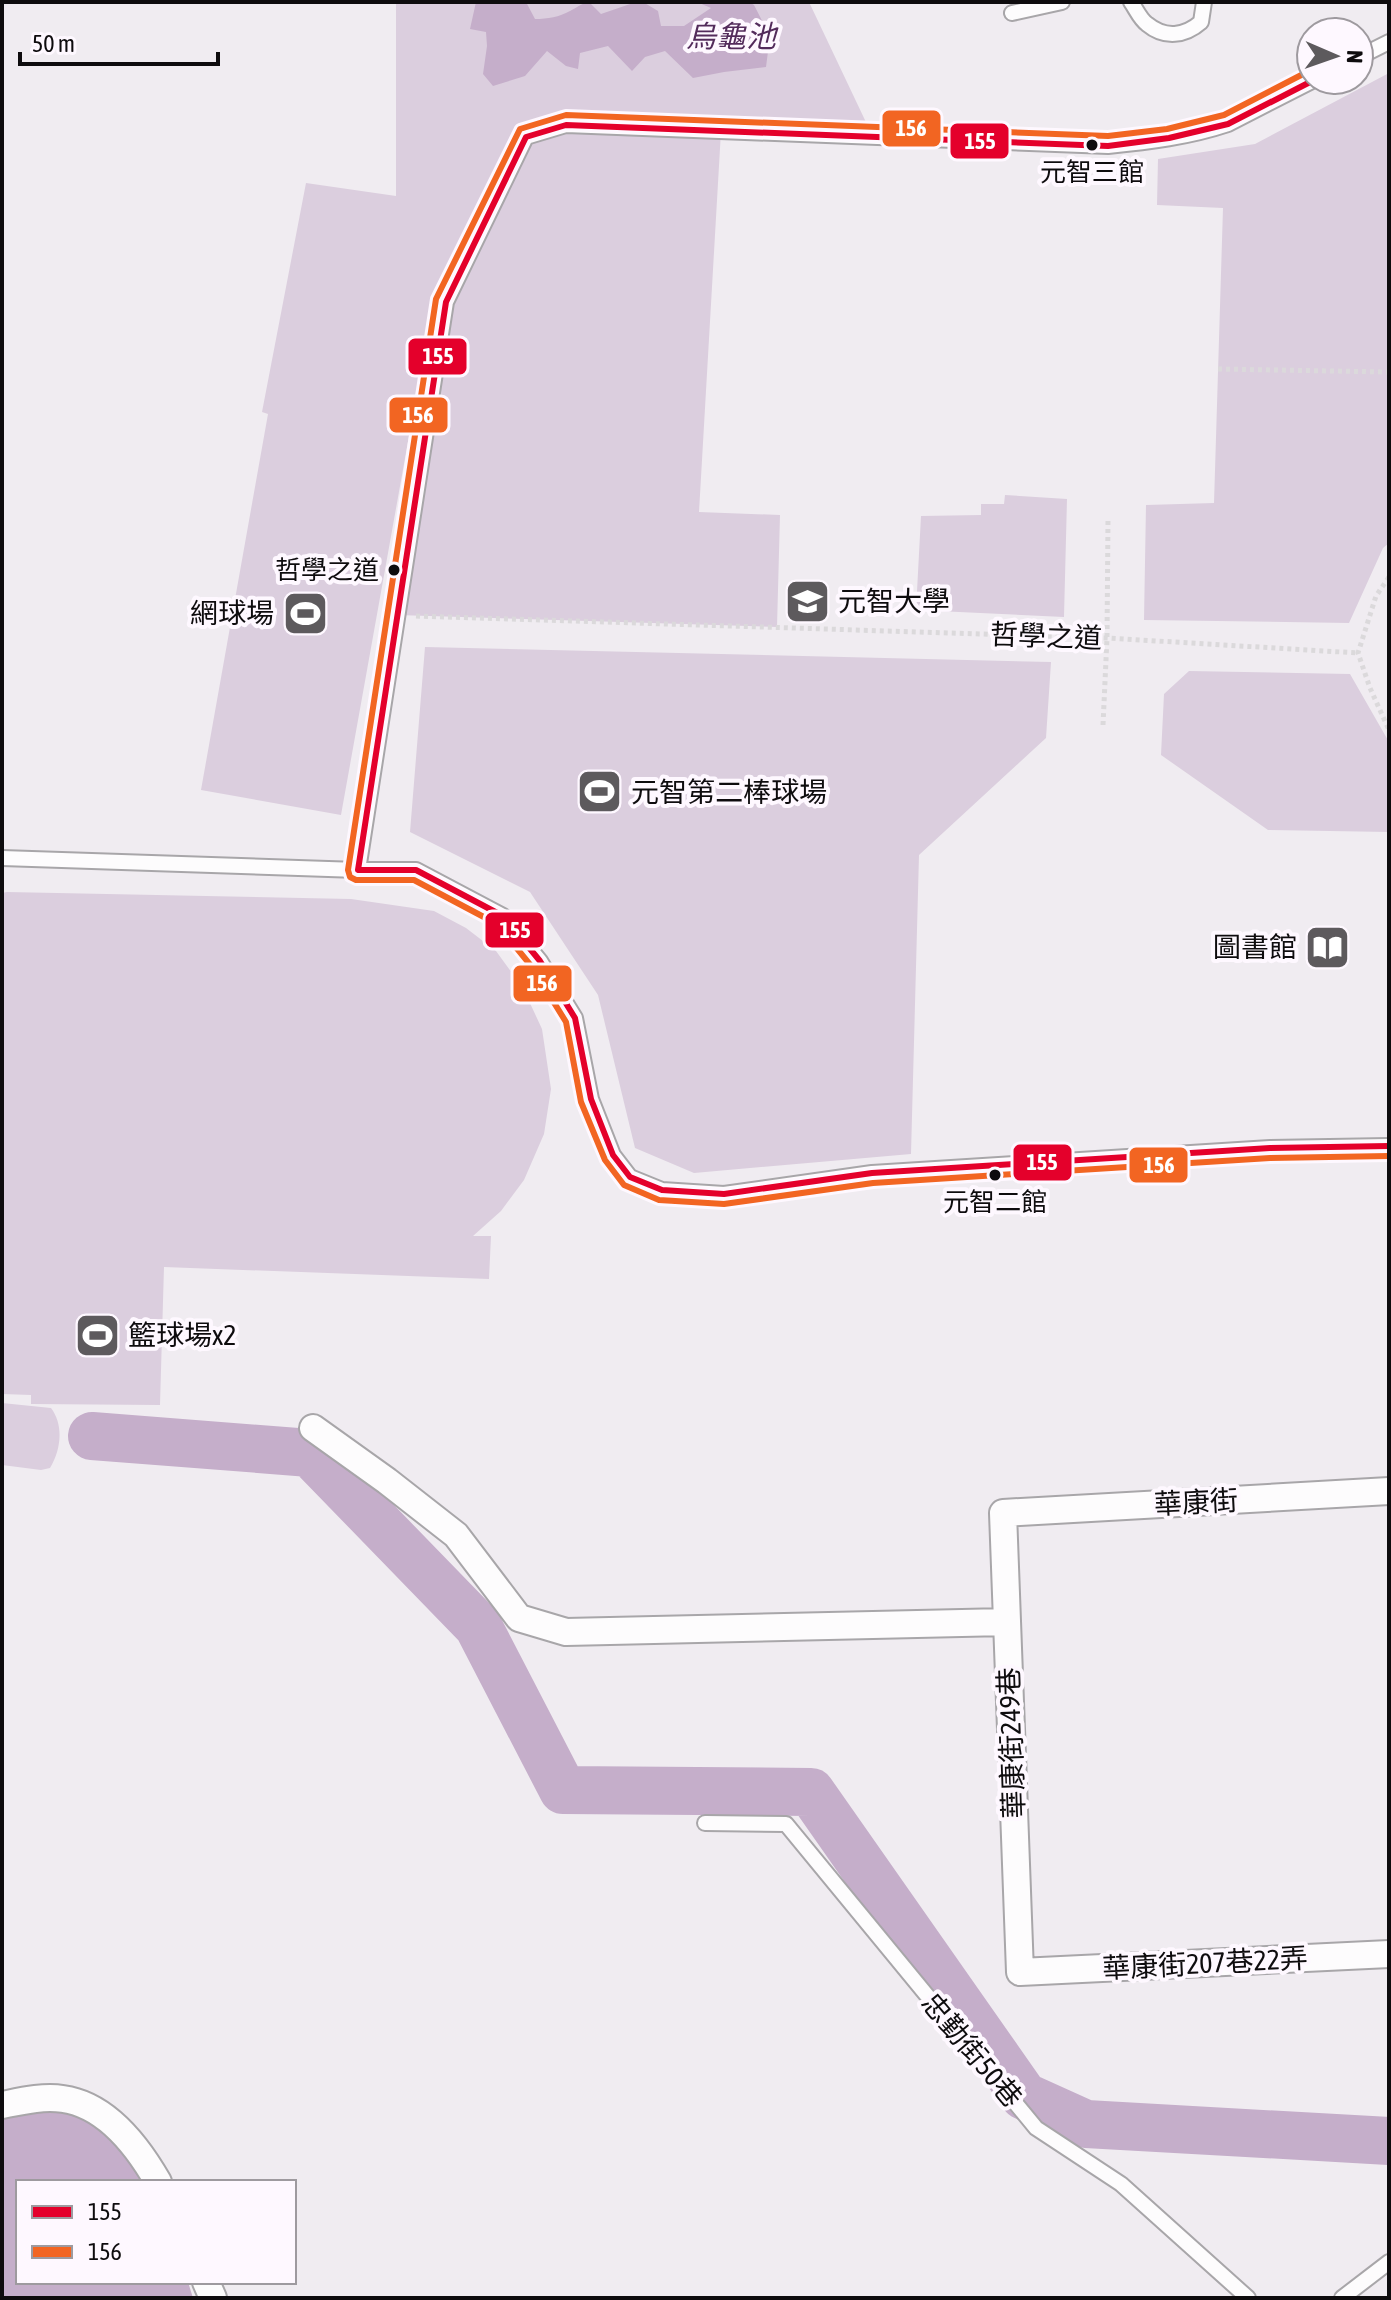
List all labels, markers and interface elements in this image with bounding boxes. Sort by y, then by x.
scale bar [20,16,218,66]
north arrow [1295,16,1375,96]
water label: 烏龜池 [686,19,779,53]
text: 50 m [32,30,75,57]
text: N [1342,50,1368,64]
line badge: 156 [881,109,942,148]
text: 156 [895,115,927,141]
line badge: 155 [949,122,1010,160]
text: 155 [964,128,996,154]
marker: 元智三館 [1084,137,1100,153]
place label: 元智三館 [1040,157,1144,187]
line badge: 155 [407,337,468,376]
text: 155 [422,343,454,369]
line badge: 156 [388,396,449,434]
text: 156 [402,402,434,428]
place label: 哲學之道 [275,555,379,585]
marker: 哲學之道 [386,562,402,578]
school or university icon: 元智大學 [783,577,831,625]
place label: 元智大學 [838,585,950,617]
sports icon: 網球場 [281,589,329,637]
place label: 網球場 [190,597,274,629]
street label: 哲學之道 [989,618,1103,654]
sports icon: 元智第二棒球場 [576,768,624,816]
place label: 元智第二棒球場 [631,776,827,808]
line badge: 155 [484,911,545,949]
text: 155 [499,917,531,943]
library icon: 圖書館 [1304,923,1352,971]
place label: 圖書館 [1213,931,1297,963]
line badge: 156 [512,964,573,1003]
text: 156 [526,970,558,996]
line badge: 155 [1012,1143,1073,1182]
line badge: 156 [1128,1146,1189,1184]
text: 155 [1026,1149,1058,1175]
text: 156 [1143,1152,1175,1178]
marker: 元智二館 [987,1167,1003,1183]
place label: 元智二館 [943,1187,1047,1217]
sports icon: 籃球場x2 [73,1311,121,1359]
place label: 籃球場x2 [128,1319,236,1351]
street label: 華康街 [1153,1484,1239,1520]
street label: 華康街249巷 [992,1667,1030,1819]
street label: 華康街207巷22弄 [1101,1942,1309,1984]
street label: 忠勤街50巷 [915,1987,1029,2113]
legend [16,2180,296,2284]
text: 155 [88,2198,122,2225]
text: 156 [88,2238,122,2265]

